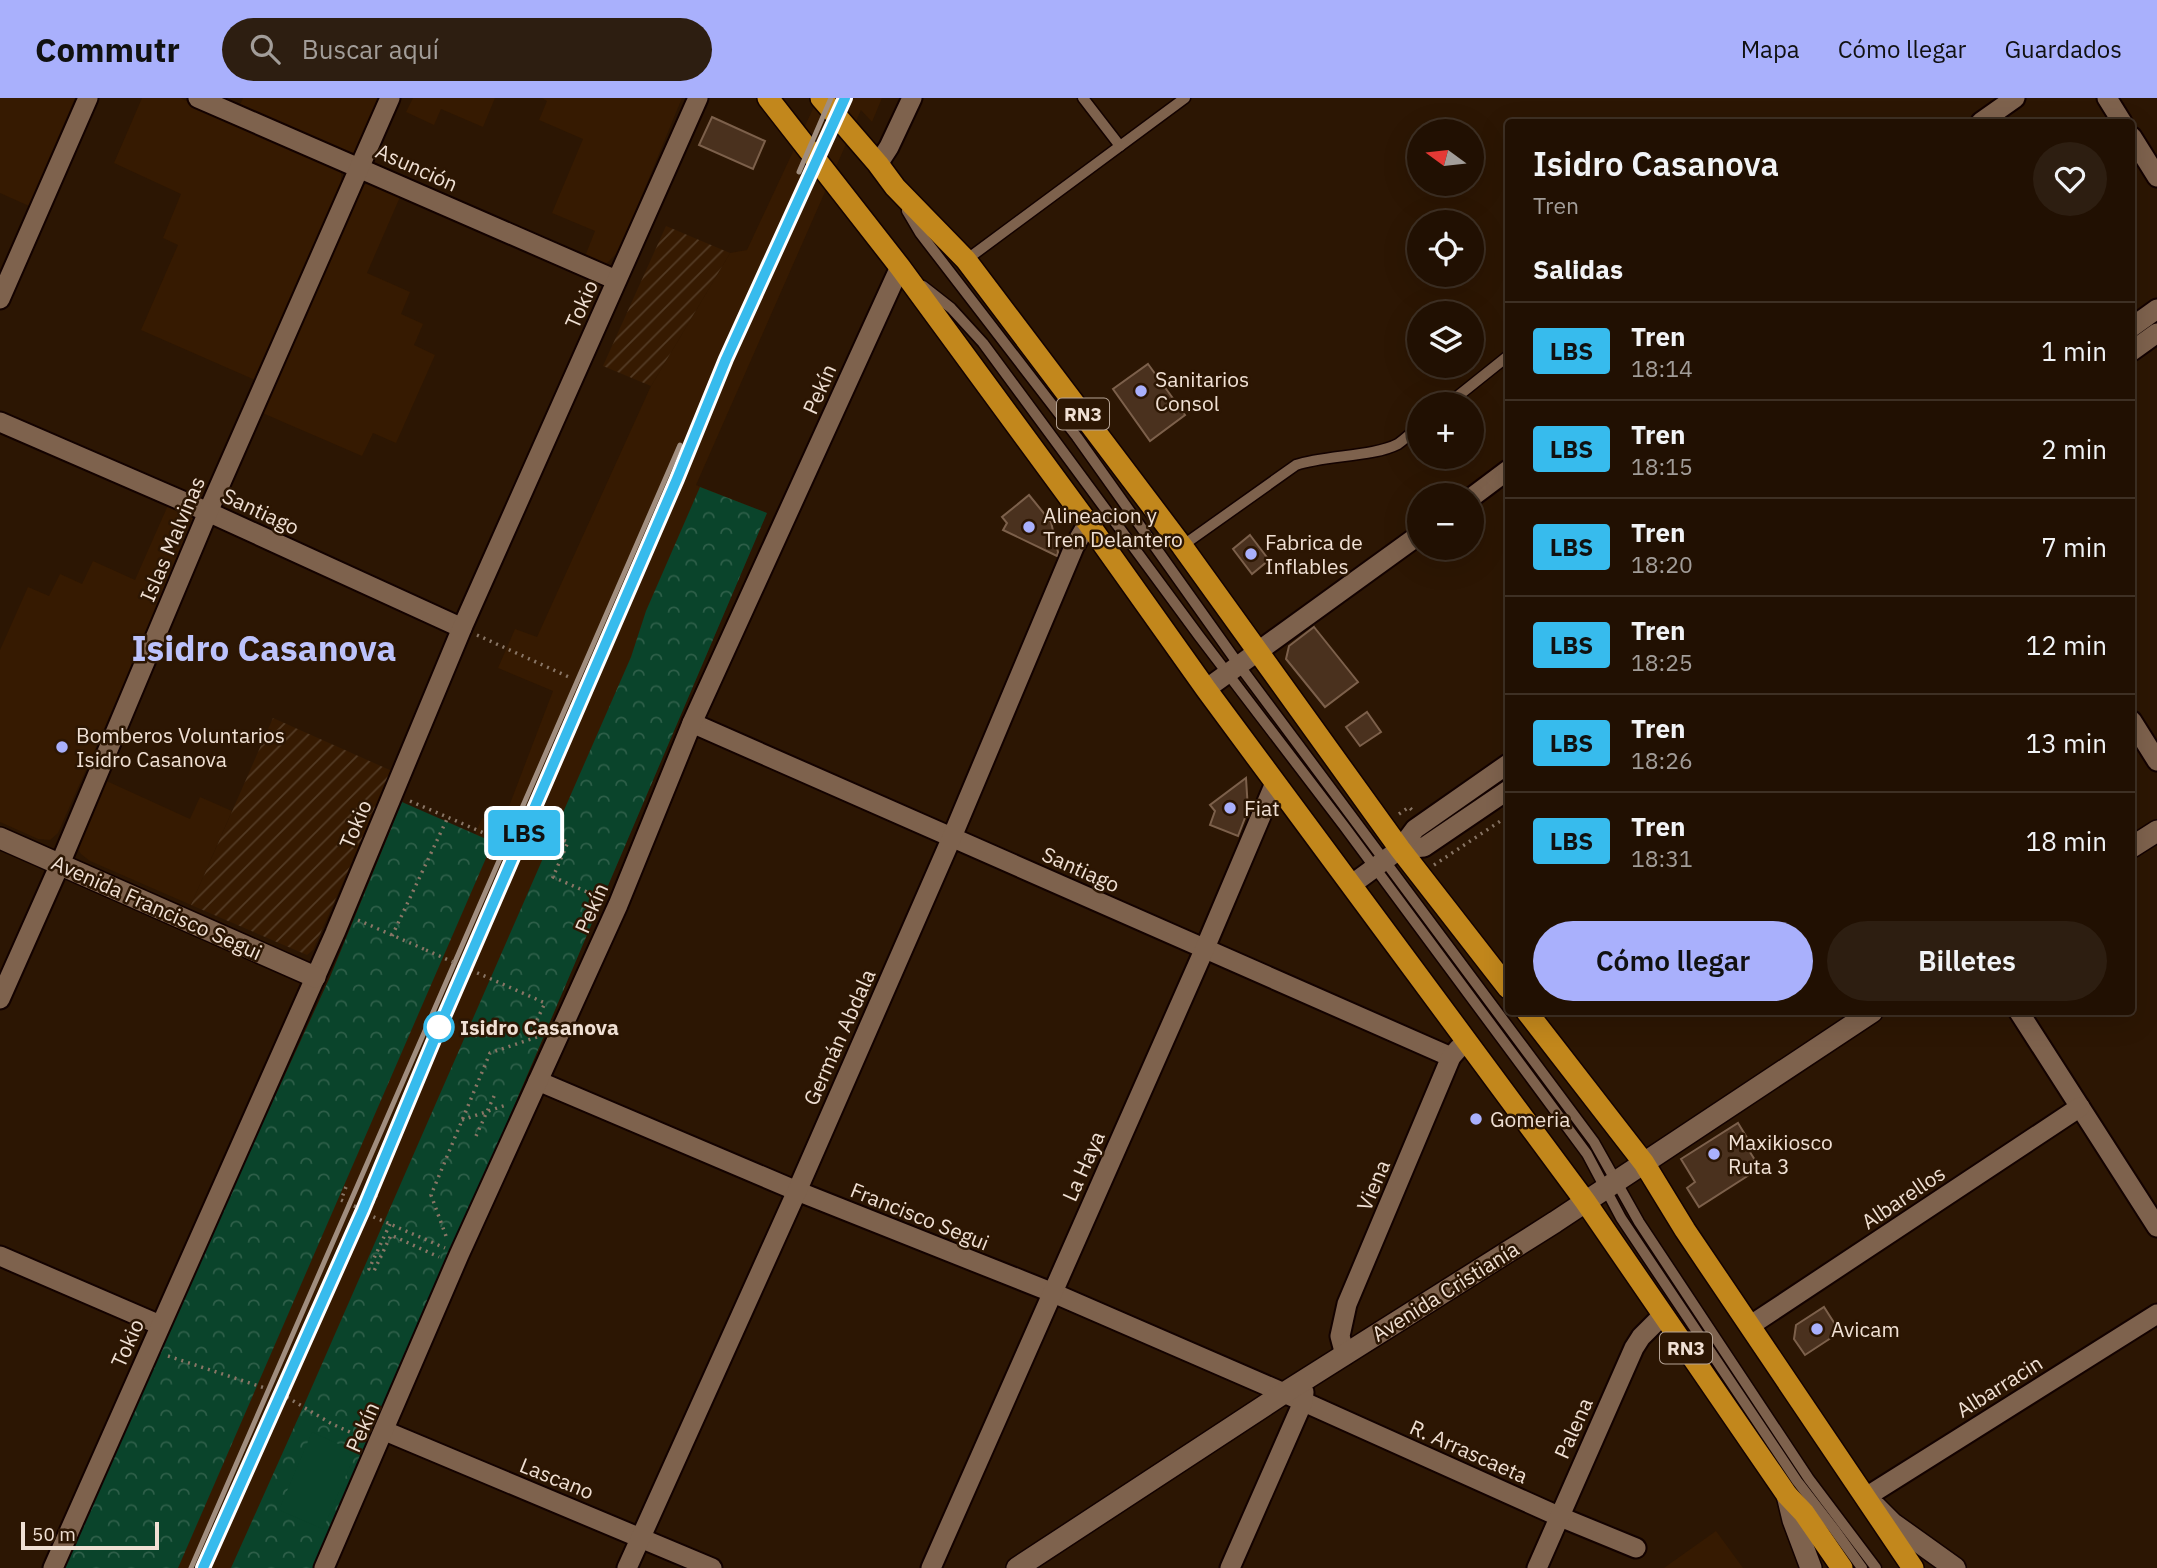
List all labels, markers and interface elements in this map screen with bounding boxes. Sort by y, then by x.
search box [222,18,712,81]
text: Commutr [35,28,180,71]
icon: search [246,30,284,68]
text: Buscar aquí [302,32,439,66]
text: Mapa [1741,33,1800,65]
text: Cómo llegar [1838,33,1966,65]
text: Guardados [2004,33,2122,65]
north arrow [1407,119,1484,196]
map controls [1407,119,1484,560]
street label: Asunción [372,137,462,197]
text: Isidro Casanova [1533,142,1779,185]
button: heart [2033,142,2107,216]
text: Tren [1533,190,1579,220]
button: locate [1407,210,1484,287]
text: Salidas [1533,252,1623,286]
street label: Tokio [558,275,604,333]
button: layers [1407,301,1484,378]
text: Tren [1631,319,1686,353]
text: 1 min [2041,334,2107,368]
text: LBS [1550,335,1593,367]
text: 18:14 [1631,353,1693,383]
street label: Pekín [796,360,842,418]
place label: Sanitarios Consol [1155,365,1249,417]
marker: Sanitarios Consol [1133,383,1149,399]
button: + [1407,392,1484,469]
road number: RN3 [1057,398,1109,430]
text: Tren [1631,417,1686,451]
text: 2 min [2041,432,2107,466]
text: LBS [1550,433,1593,465]
text: 18:15 [1631,451,1693,481]
street label: Islas Malvinas [133,472,211,606]
street label: Santiago [218,481,304,541]
button: − [1407,483,1484,560]
place label: Alineacion y Tren Delantero [1043,501,1183,553]
text: Tren [1631,515,1686,549]
marker: Alineacion y Tren Delantero [1021,519,1037,535]
place label: Fabrica de Inflables [1265,528,1363,580]
text: 7 min [2041,530,2107,564]
text: LBS [1550,531,1593,563]
marker: Fabrica de Inflables [1243,546,1259,562]
text: 18:20 [1631,549,1693,579]
text: Tren [1631,613,1686,647]
district label: Isidro Casanova [132,625,396,671]
text: 12 min [2026,628,2107,662]
text: LBS [1550,629,1593,661]
text: 18:25 [1631,647,1693,677]
text: Tren [1631,711,1686,745]
place label: Bomberos Voluntarios Isidro Casanova [76,721,285,773]
text: 13 min [2026,726,2107,760]
text: LBS [1550,727,1593,759]
marker: Bomberos Voluntarios Isidro Casanova [54,739,70,755]
text: 18:26 [1631,745,1693,775]
place label: Fiat [1244,794,1280,822]
street label: Tokio [332,795,378,853]
marker: Fiat [1222,800,1238,816]
text: Tren [1631,809,1686,843]
line badge: LBS [484,810,564,856]
text: LBS [502,817,546,849]
text: 18 min [2026,824,2107,858]
text: LBS [1550,825,1593,857]
street label: Santiago [1038,840,1124,898]
text: 18:31 [1631,843,1693,873]
street label: Avenida Francisco Segui [47,848,267,966]
street label: Pekín [568,879,614,937]
button: Cómo llegar [1533,921,1813,1001]
button: Billetes [1827,921,2107,1001]
street label: Germán Abdala [796,965,882,1109]
marker: Isidro Casanova [424,1012,454,1042]
place label: Isidro Casanova [460,1013,619,1041]
place label: Gomeria [1490,1105,1570,1133]
marker: Gomeria [1468,1111,1484,1127]
street label: La Haya [1055,1126,1111,1206]
place label: Maxikiosco Ruta 3 [1728,1128,1833,1180]
marker: Maxikiosco Ruta 3 [1706,1146,1722,1162]
street label: Viena [1350,1155,1396,1215]
street label: Albarellos [1856,1159,1950,1235]
street label: Francisco Segui [847,1175,993,1257]
street label: Avenida Cristianía [1366,1234,1524,1348]
street label: Tokio [104,1314,150,1372]
place label: Avicam [1831,1315,1900,1343]
marker: Avicam [1809,1321,1825,1337]
road number: RN3 [1660,1332,1712,1364]
street label: Albarracin [1951,1348,2047,1424]
street label: Palena [1547,1393,1599,1463]
street label: Pekín [339,1398,385,1456]
street label: R. Arrascaeta [1406,1413,1532,1489]
street label: Lascano [516,1451,598,1505]
scale bar [21,1519,159,1551]
text: 50 m [32,1522,76,1546]

